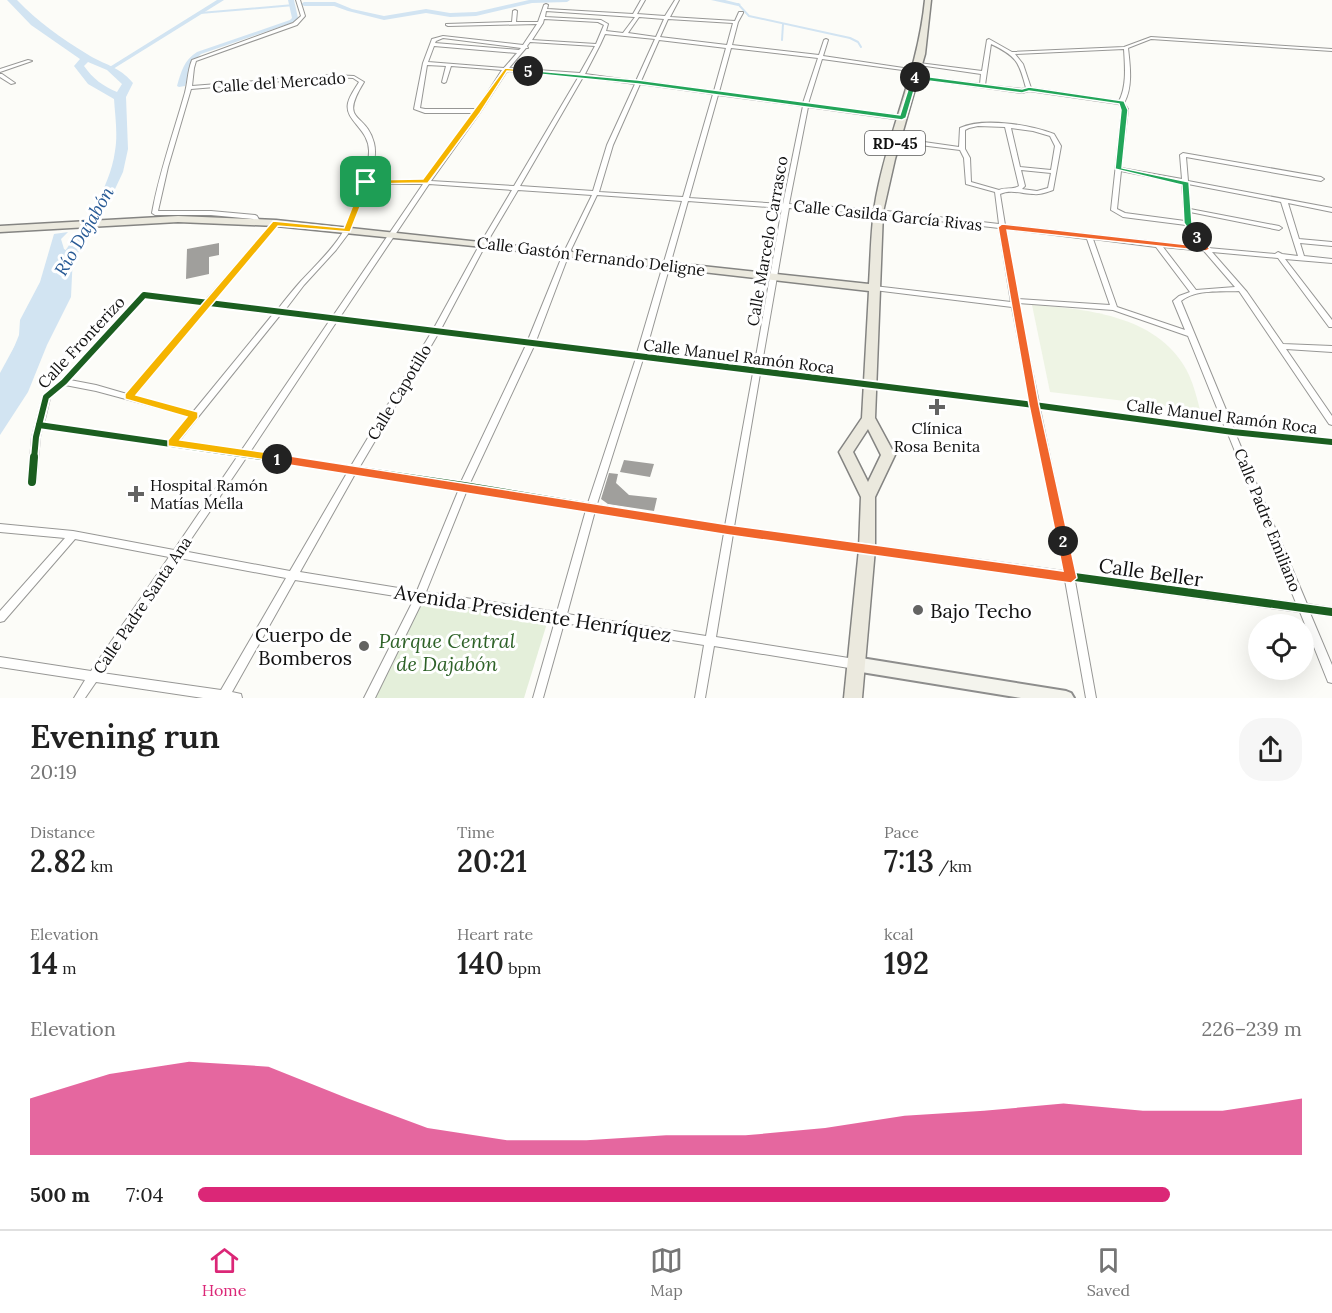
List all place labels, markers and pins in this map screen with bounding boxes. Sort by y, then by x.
pin: 5 [513,56,543,86]
pin: 4 [900,62,930,92]
pin [340,156,391,207]
pin: 3 [1182,222,1212,252]
marker: Clínica Rosa Benita [928,398,946,416]
place label: Clínica Rosa Benita [894,418,980,456]
pin: 1 [262,444,292,474]
place label: Hospital Ramón Matías Mella [150,475,268,513]
marker: Hospital Ramón Matías Mella [127,485,145,503]
pin: 2 [1048,526,1078,556]
place label: Bajo Techo [930,598,1032,623]
marker: Bajo Techo [911,603,925,617]
place label: Cuerpo de Bomberos [255,622,352,670]
marker: Cuerpo de Bomberos [357,639,371,653]

